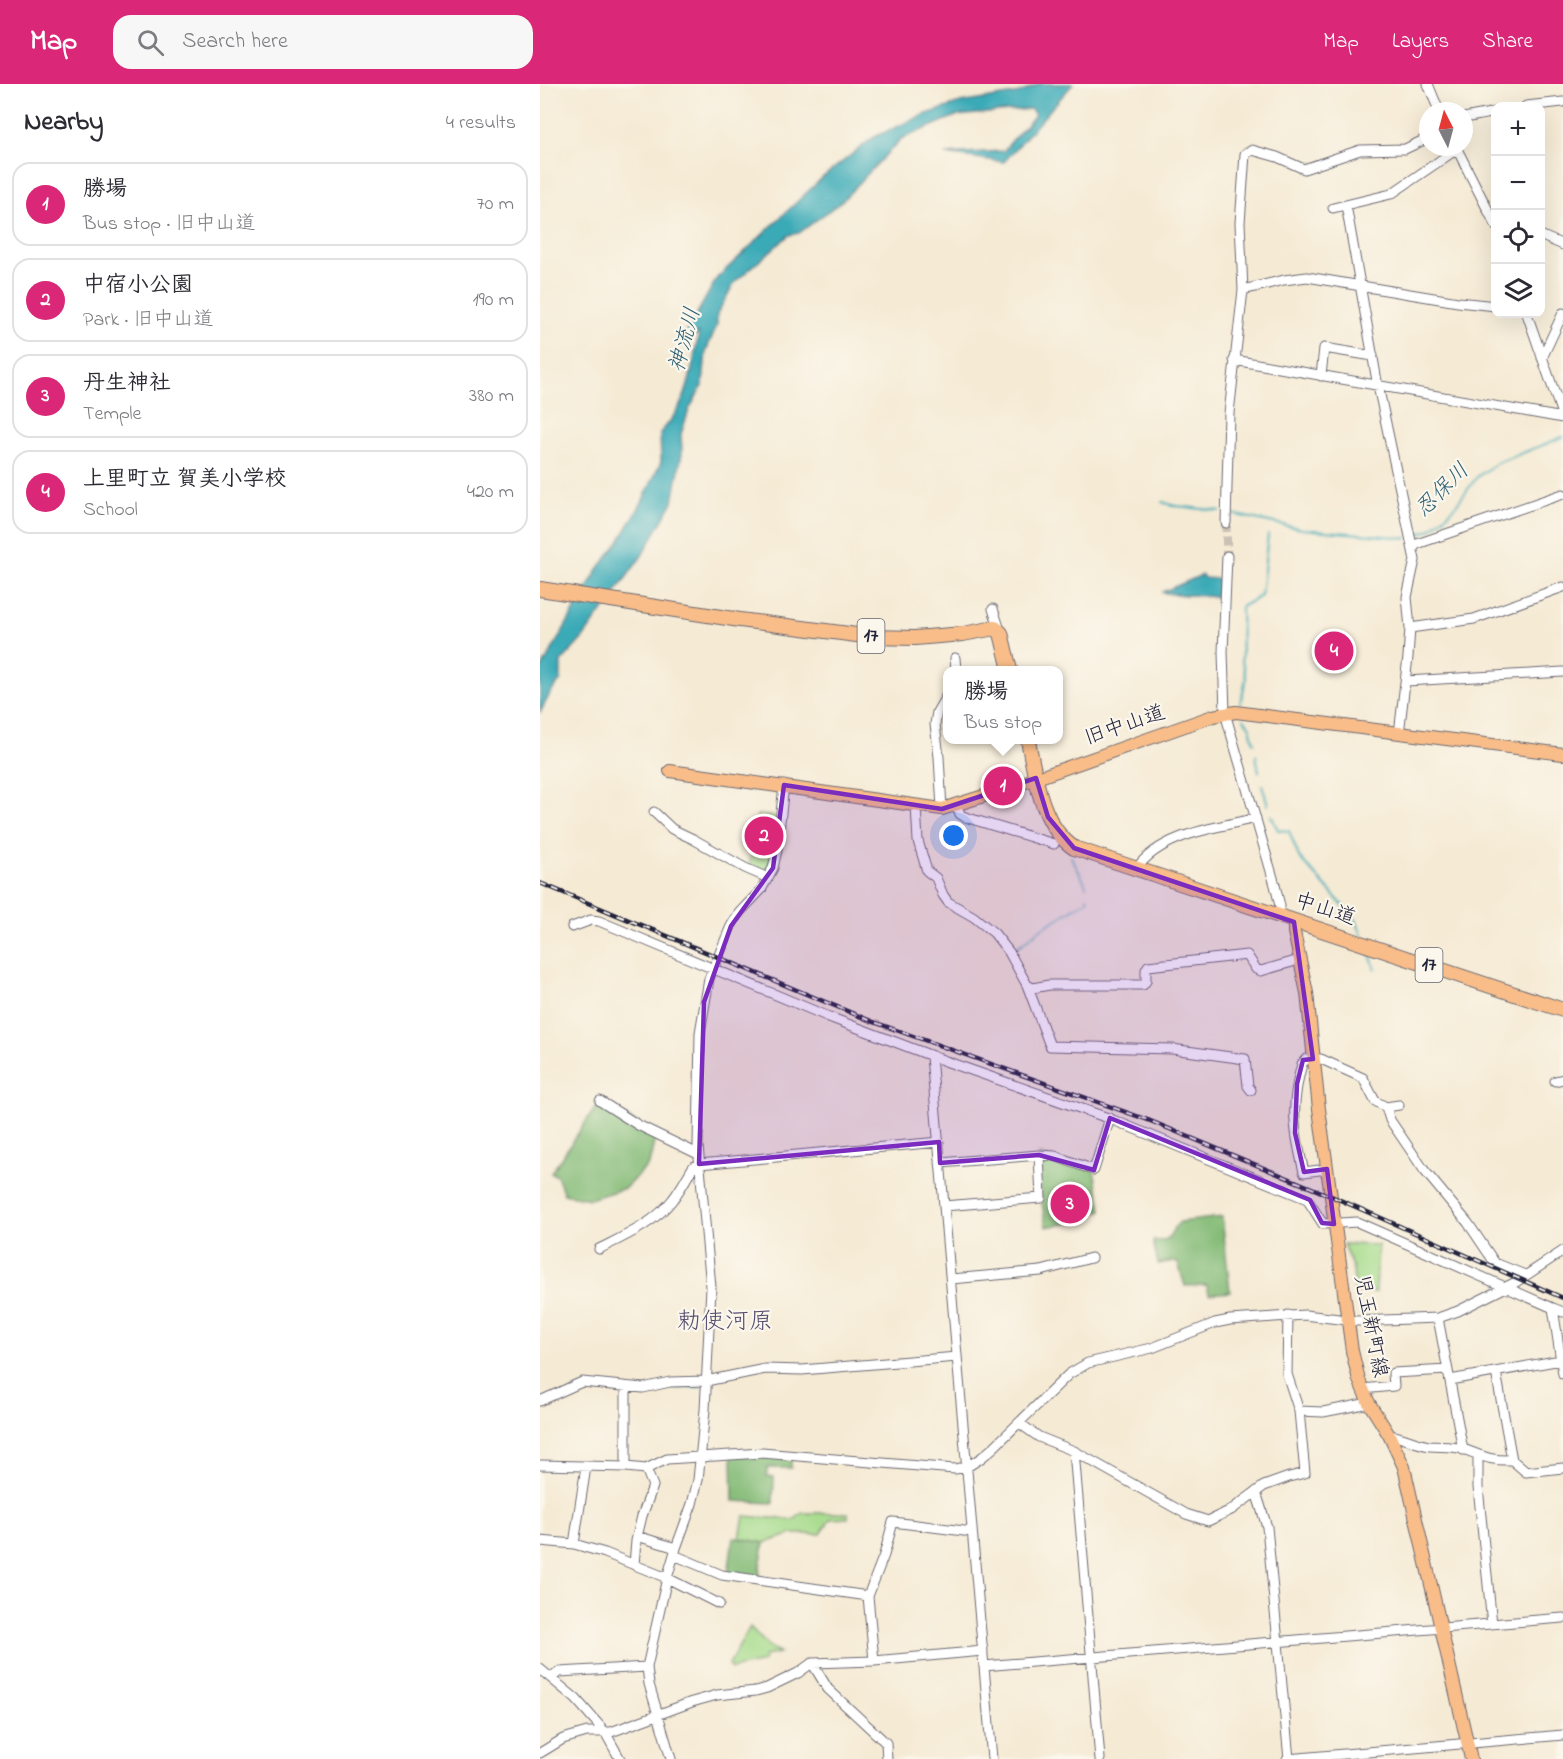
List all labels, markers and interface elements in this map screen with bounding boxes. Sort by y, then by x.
search box [113,15,533,69]
text: Map [30,22,77,63]
icon: search [134,26,167,59]
text: Search here [182,26,288,58]
text: Map [1323,27,1359,57]
text: Layers [1392,27,1449,57]
text: Share [1482,27,1533,57]
north arrow [1419,102,1473,156]
map controls [1491,102,1545,318]
button: + [1491,102,1545,156]
text: Nearby [24,104,103,142]
text: 4 results [446,109,516,138]
button: − [1491,156,1545,210]
text: 勝場 [83,174,127,206]
text: 1 [42,190,49,219]
text: 70 m [477,190,514,219]
text: Bus stop · 旧中山道 [83,210,255,239]
button: locate [1491,210,1545,264]
button: layers [1491,264,1545,318]
text: 中宿小公園 [83,270,193,302]
text: 2 [41,286,50,315]
text: 190 m [472,286,514,315]
water label: 神流川 [662,304,710,376]
text: Park · 旧中山道 [83,306,213,335]
text: 丹生神社 [83,368,171,400]
text: 3 [41,382,50,411]
text: 380 m [469,382,514,411]
text: Temple [83,400,142,429]
water label: 忍保川 [1408,456,1478,526]
text: 上里町立 賀美小学校 [83,464,287,496]
text: 4 [41,478,50,507]
text: 420 m [467,478,514,507]
text: School [83,496,138,525]
road number: 17 [858,619,884,653]
pin: 4 [1314,628,1354,674]
popup [943,666,1063,744]
text: 勝場 [964,677,1008,709]
street label: 旧中山道 [1080,698,1170,754]
text: Bus stop [964,709,1042,738]
pin: 1 [984,764,1022,808]
pin: 2 [744,814,784,858]
your location [939,821,968,850]
street label: 中山道 [1290,886,1360,934]
road number: 17 [1416,948,1442,982]
pin: 3 [1050,1182,1090,1226]
street label: 児玉新町線 [1345,1272,1395,1380]
district label: 勅使河原 [677,1305,773,1340]

